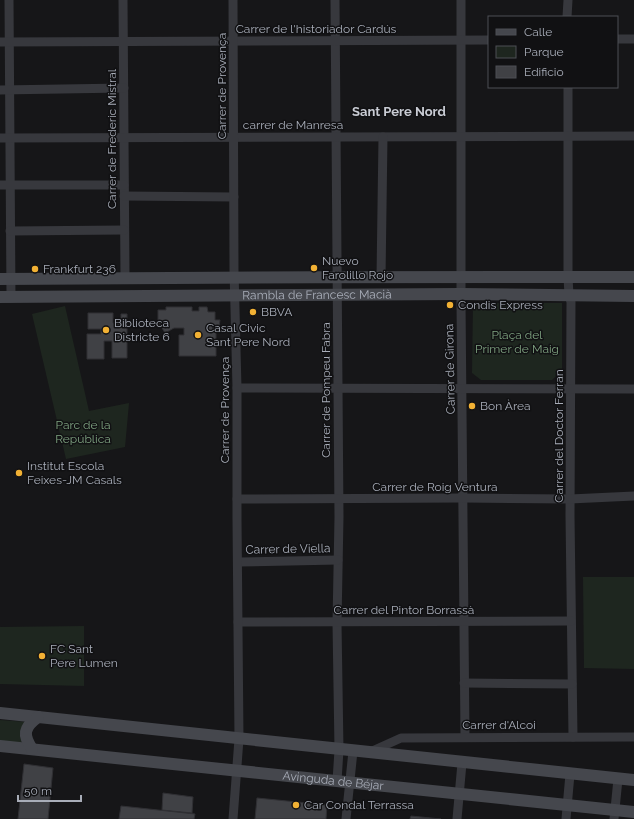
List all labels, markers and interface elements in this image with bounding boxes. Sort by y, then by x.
legend [488,16,618,88]
street label: Carrer de l'historiador Cardús [236,22,397,36]
text: Calle [524,25,552,39]
street label: Carrer de Provença [215,33,229,139]
text: Parque [524,45,564,59]
text: Edificio [524,65,564,79]
street label: Carrer de Frederic Mistral [105,68,119,209]
district label: Sant Pere Nord [352,104,446,119]
street label: carrer de Manresa [243,118,343,132]
place label: Nuevo Farolillo Rojo [322,254,393,282]
place label: Frankfurt 236 [43,262,116,276]
marker: Nuevo Farolillo Rojo [309,263,319,273]
marker: Frankfurt 236 [30,264,40,274]
street label: Rambla de Francesc Macià [242,287,392,302]
place label: Condis Express [458,298,543,312]
marker: Condis Express [445,300,455,310]
place label: BBVA [261,305,292,319]
marker: BBVA [248,307,258,317]
place label: Biblioteca Districte 6 [114,316,170,344]
place label: Casal Civic Sant Pere Nord [206,321,290,349]
street label: Carrer de Pompeu Fabra [319,322,333,458]
street label: Carrer de Girona [442,324,458,414]
marker: Biblioteca Districte 6 [101,325,111,335]
park label: Plaça del Primer de Maig [475,328,559,356]
marker: Casal Civic Sant Pere Nord [193,330,203,340]
street label: Carrer de Provença [218,357,232,463]
street label: Carrer del Doctor Ferran [552,369,566,503]
place label: Bon Àrea [480,399,531,413]
marker: Bon Àrea [467,401,477,411]
park label: Parc de la República [55,418,111,446]
place label: Institut Escola Feixes-JM Casals [27,459,122,487]
marker: Institut Escola Feixes-JM Casals [14,468,24,478]
street label: Carrer de Roig Ventura [372,480,498,494]
street label: Carrer de Viella [245,541,331,557]
street label: Carrer del Pintor Borrassà [334,603,474,617]
place label: FC Sant Pere Lumen [50,642,118,670]
marker: FC Sant Pere Lumen [37,651,47,661]
street label: Carrer d'Alcoi [462,718,536,732]
street label: Avinguda de Béjar [282,768,385,793]
scale bar [18,777,81,803]
text: 50 m [24,784,52,798]
place label: Car Condal Terrassa [304,798,414,812]
marker: Car Condal Terrassa [291,800,301,810]

